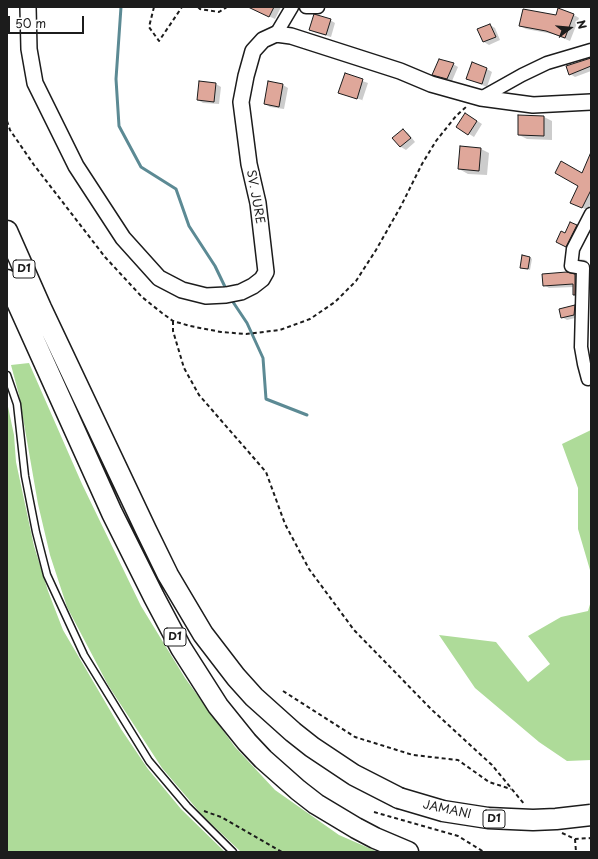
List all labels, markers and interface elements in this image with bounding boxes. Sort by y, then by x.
scale bar [10,8,86,34]
north arrow [550,8,590,48]
text: 50 m [15,14,46,32]
text: N [573,18,591,31]
street label: SV. JURE [243,169,267,225]
road number: D1 [13,260,35,278]
road number: D1 [164,628,186,646]
street label: JAMANI [421,798,473,822]
road number: D1 [483,810,505,828]

